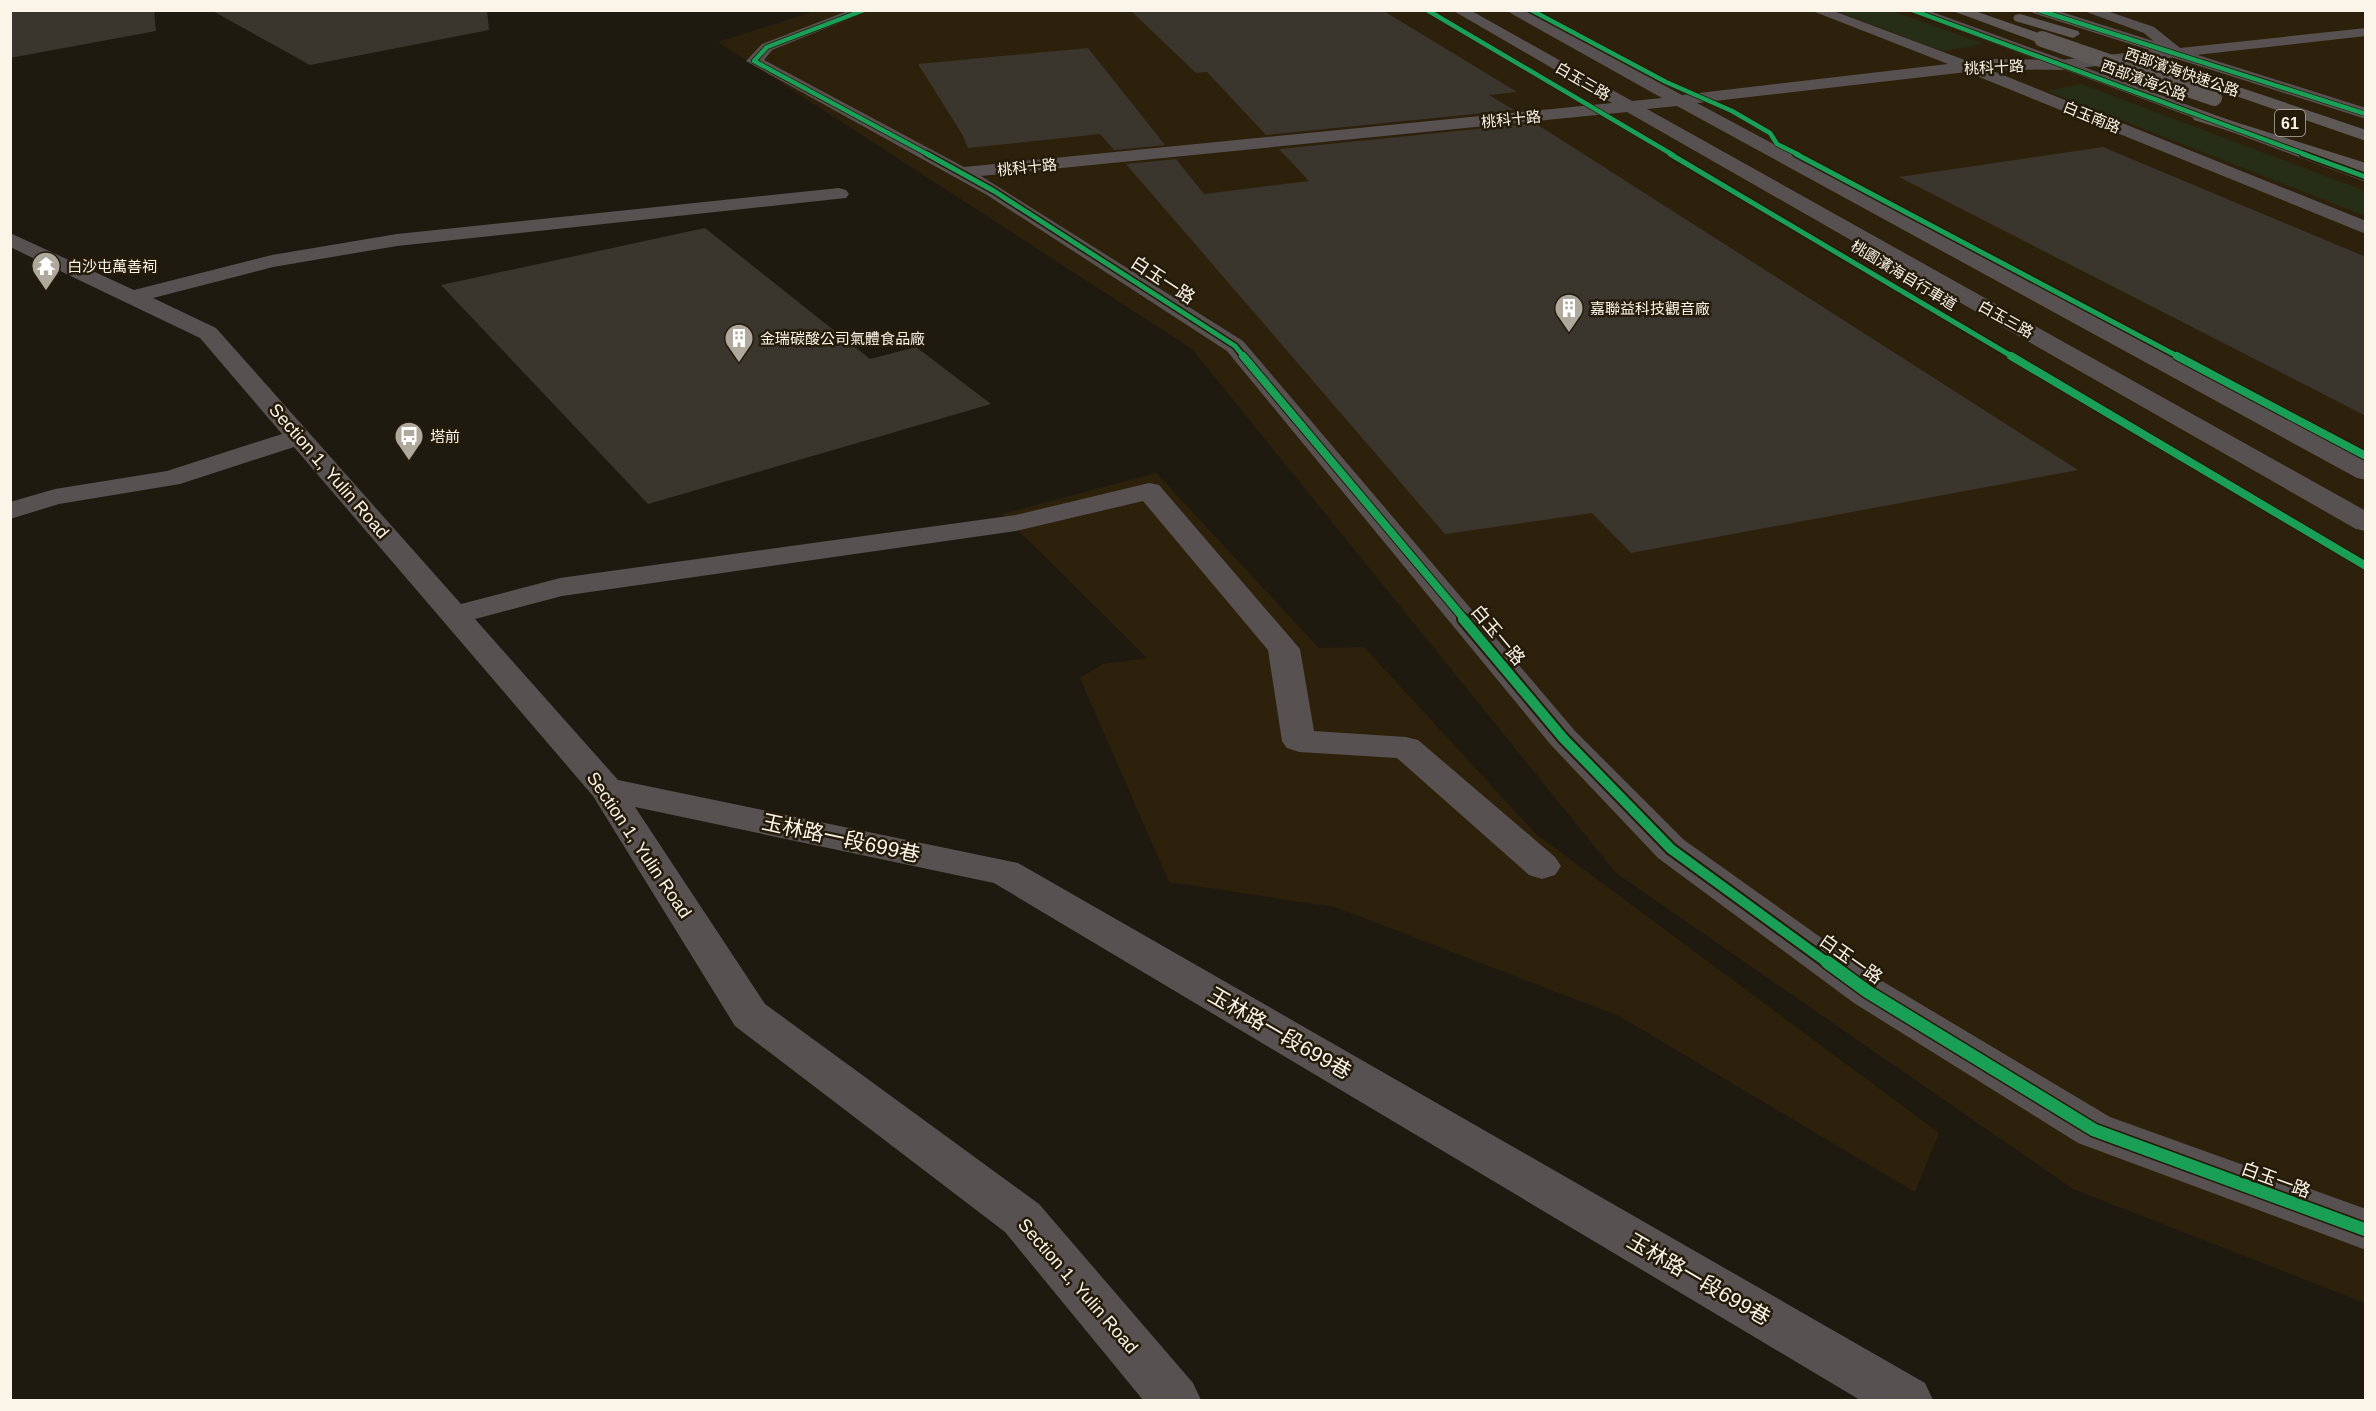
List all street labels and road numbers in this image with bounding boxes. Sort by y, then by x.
street label: 西部濱海快速公路 [2122,44,2242,100]
street label: 桃科十路 [1964,57,2024,77]
street label: 西部濱海公路 [2099,57,2189,103]
street label: 白玉三路 [1553,59,1613,103]
street label: 白玉南路 [2061,98,2123,136]
street label: 桃科十路 [1480,107,1542,131]
road number: 61 [2275,110,2305,136]
street label: 桃科十路 [996,155,1058,179]
street label: 桃園濱海自行車道 [1848,237,1960,313]
street label: 白玉一路 [1127,252,1199,308]
street label: 白玉三路 [1976,297,2036,341]
street label: Section 1, Yulin Road [265,400,393,542]
street label: 白玉一路 [1467,601,1529,669]
street label: Section 1, Yulin Road [583,768,695,922]
street label: 玉林路一段699巷 [760,810,922,866]
street label: 白玉一路 [1816,930,1886,988]
street label: 玉林路一段699巷 [1205,983,1355,1083]
street label: 白玉一路 [2239,1158,2313,1202]
street label: Section 1, Yulin Road [1014,1215,1142,1357]
street label: 玉林路一段699巷 [1624,1229,1774,1329]

